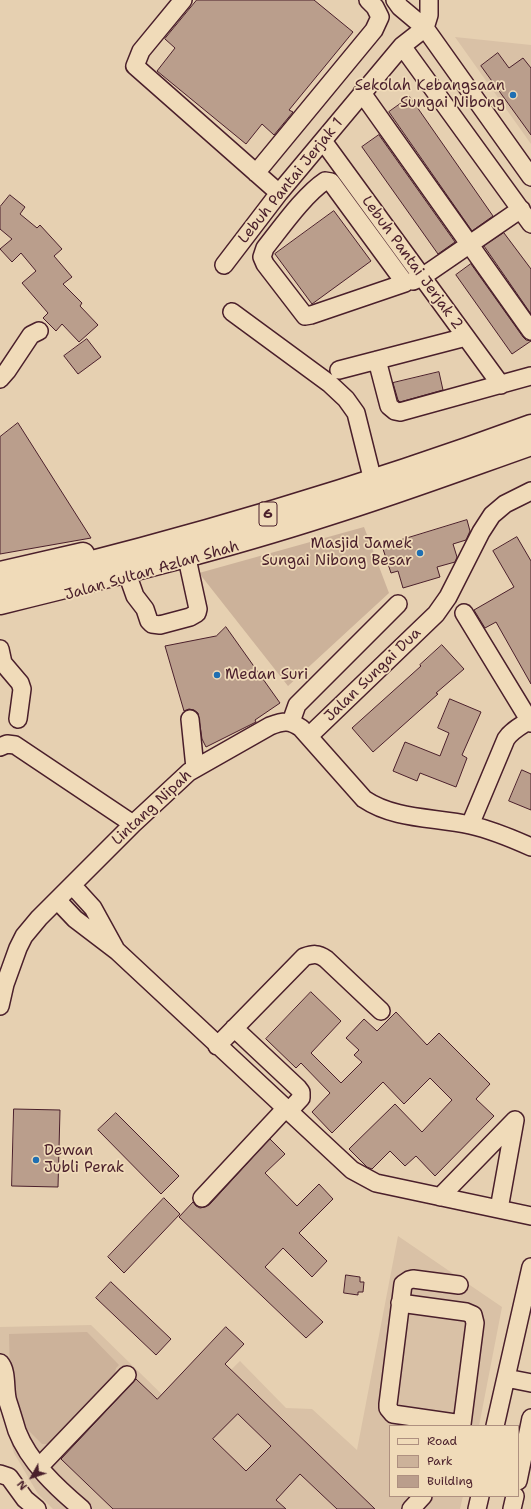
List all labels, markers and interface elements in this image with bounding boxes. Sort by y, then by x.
place label: Sekolah Kebangsaan Sungai Nibong [355,77,505,112]
marker: Sekolah Kebangsaan Sungai Nibong [508,90,518,100]
street label: Lebuh Pantai Jerjak 1 [235,115,347,247]
street label: Lebuh Pantai Jerjak 2 [357,193,467,333]
road number: 6 [259,502,277,526]
place label: Masjid Jamek Sungai Nibong Besar [261,535,412,570]
street label: Jalan Sultan Azlan Shah [63,537,241,605]
marker: Masjid Jamek Sungai Nibong Besar [415,548,425,558]
street label: Jalan Sungai Dua [321,624,425,726]
place label: Medan Suri [225,666,308,684]
marker: Medan Suri [212,670,222,680]
street label: Lintang Nipah [108,766,196,850]
place label: Dewan Jubli Perak [44,1142,124,1177]
marker: Dewan Jubli Perak [31,1155,41,1165]
legend [389,1425,519,1497]
text: Road [427,1433,457,1449]
text: Park [427,1453,453,1469]
north arrow [12,1457,52,1497]
text: Building [427,1473,473,1489]
text: N [14,1477,31,1493]

